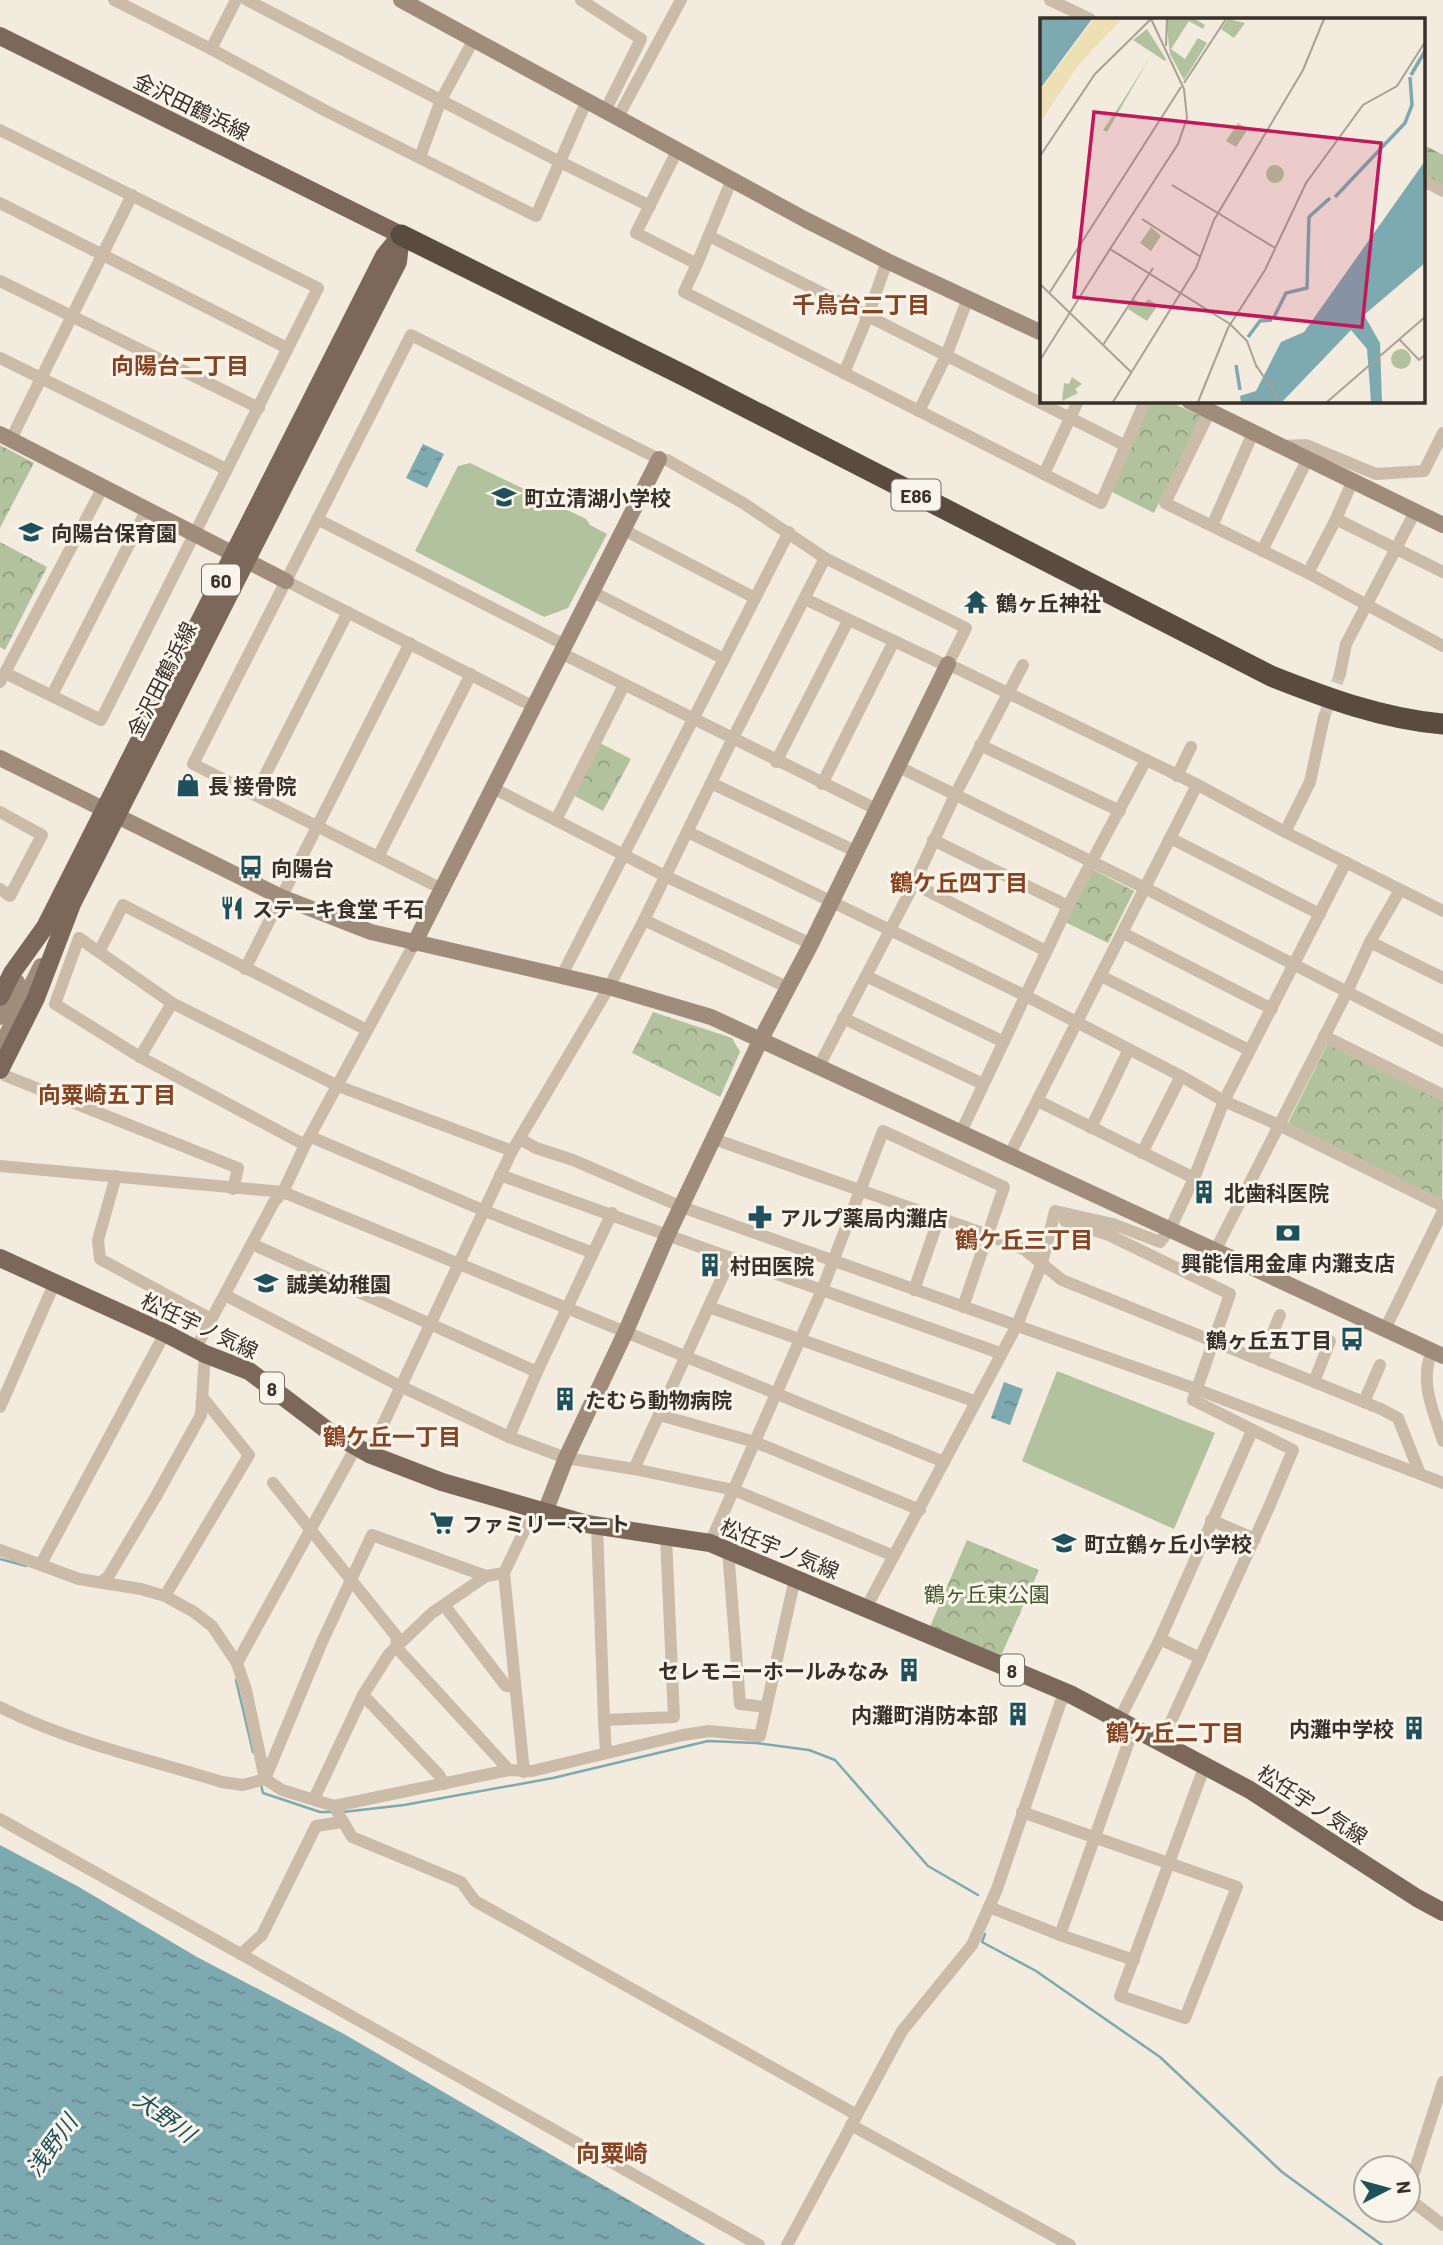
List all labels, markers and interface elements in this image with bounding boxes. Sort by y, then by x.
inset map [1040,18,1426,402]
street label: 金沢田鶴浜線 [130,67,254,145]
district label: 千鳥台二丁目 [792,290,930,318]
district label: 向陽台二丁目 [111,351,249,379]
road number: E86 [892,480,940,510]
school or university icon: 町立清湖小学校 [490,483,518,511]
place label: 町立清湖小学校 [524,485,671,510]
school or university icon: 向陽台保育園 [17,518,45,546]
place label: 向陽台保育園 [51,520,177,545]
road number: 60 [202,565,240,596]
temple icon: 鶴ヶ丘神社 [962,588,990,616]
place label: 鶴ヶ丘神社 [996,590,1101,615]
street label: 金沢田鶴浜線 [121,617,201,741]
shop icon: 長 接骨院 [174,771,202,799]
place label: 長 接骨院 [208,773,296,798]
bus stop icon: 向陽台 [237,853,265,881]
place label: 向陽台 [271,855,334,880]
district label: 鶴ケ丘四丁目 [890,868,1028,896]
restaurant icon: ステーキ食堂 千石 [218,894,246,922]
place label: ステーキ食堂 千石 [252,896,424,921]
district label: 向粟崎五丁目 [38,1080,176,1108]
building icon: 北歯科医院 [1190,1178,1218,1206]
place label: 北歯科医院 [1224,1180,1329,1205]
pharmacy icon: アルプ薬局内灘店 [746,1203,774,1231]
place label: アルプ薬局内灘店 [780,1205,948,1230]
bank icon: 興能信用金庫 内灘支店 [1274,1219,1302,1247]
district label: 鶴ケ丘三丁目 [955,1225,1093,1253]
place label: 興能信用金庫 内灘支店 [1181,1250,1395,1275]
building icon: 村田医院 [696,1251,724,1279]
place label: 村田医院 [730,1253,814,1278]
school or university icon: 誠美幼稚園 [252,1269,280,1297]
place label: 誠美幼稚園 [286,1271,391,1296]
street label: 松任宇ノ気線 [138,1287,262,1363]
bus stop icon: 鶴ヶ丘五丁目 [1338,1325,1366,1353]
place label: 鶴ヶ丘五丁目 [1206,1327,1332,1352]
road number: 8 [260,1372,284,1404]
building icon: たむら動物病院 [551,1385,579,1413]
place label: たむら動物病院 [585,1387,732,1412]
district label: 鶴ケ丘一丁目 [323,1422,461,1450]
supermarket icon: ファミリーマート [428,1509,456,1537]
place label: ファミリーマート [462,1511,630,1536]
street label: 松任宇ノ気線 [717,1513,843,1583]
school or university icon: 町立鶴ヶ丘小学校 [1050,1529,1078,1557]
place label: 町立鶴ヶ丘小学校 [1084,1531,1252,1556]
park label: 鶴ヶ丘東公園 [924,1581,1050,1606]
road number: 8 [1000,1654,1024,1686]
building icon: セレモニーホールみなみ [895,1656,923,1684]
place label: セレモニーホールみなみ [658,1658,889,1683]
building icon: 内灘町消防本部 [1004,1700,1032,1728]
place label: 内灘町消防本部 [851,1702,998,1727]
building icon: 内灘中学校 [1400,1714,1428,1742]
place label: 内灘中学校 [1289,1716,1394,1741]
district label: 鶴ケ丘二丁目 [1106,1718,1244,1746]
street label: 松任宇ノ気線 [1253,1759,1373,1849]
water label: 大野川 [129,2084,204,2149]
water label: 浅野川 [19,2106,84,2181]
district label: 向粟崎 [576,2138,648,2167]
north arrow [1352,2154,1422,2224]
text: N [1392,2180,1417,2195]

